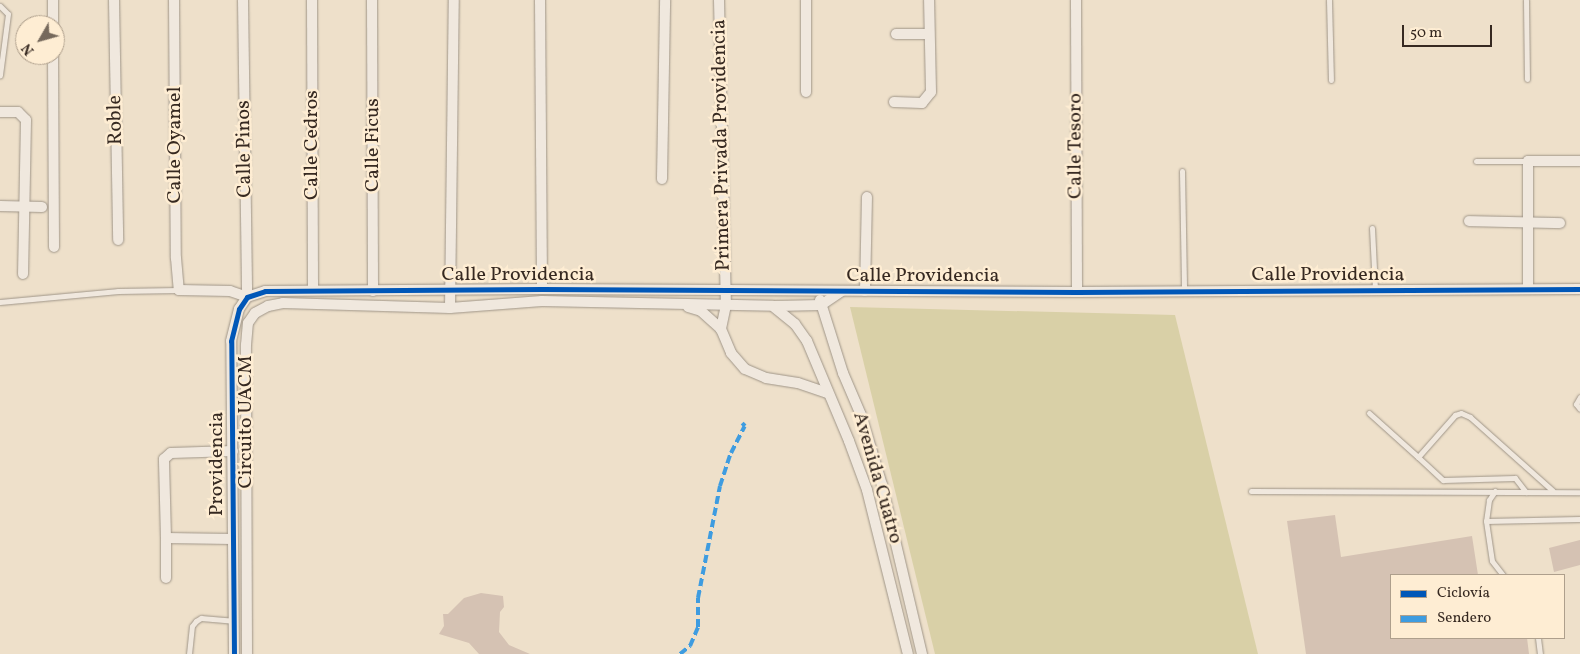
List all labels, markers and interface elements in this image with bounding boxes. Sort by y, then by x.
north arrow [15,15,65,65]
scale bar [1405,15,1495,47]
street label: Primera Privada Providencia [708,19,736,271]
text: 50 m [1410,23,1442,44]
text: N [18,39,39,59]
street label: Calle Oyamel [163,86,187,204]
street label: Calle Cedros [300,90,324,200]
street label: Calle Tesoro [1064,93,1088,199]
street label: Roble [104,95,128,145]
street label: Calle Ficus [361,98,385,192]
street label: Calle Pinos [232,100,258,198]
street label: Calle Providencia [441,263,595,287]
street label: Calle Providencia [1251,263,1405,287]
street label: Calle Providencia [846,264,1000,288]
street label: Circuito UACM [234,355,258,489]
street label: Avenida Cuatro [847,409,907,547]
street label: Providencia [205,412,229,516]
legend [1390,574,1565,639]
text: Ciclovía [1437,583,1490,604]
text: Sendero [1437,608,1491,629]

